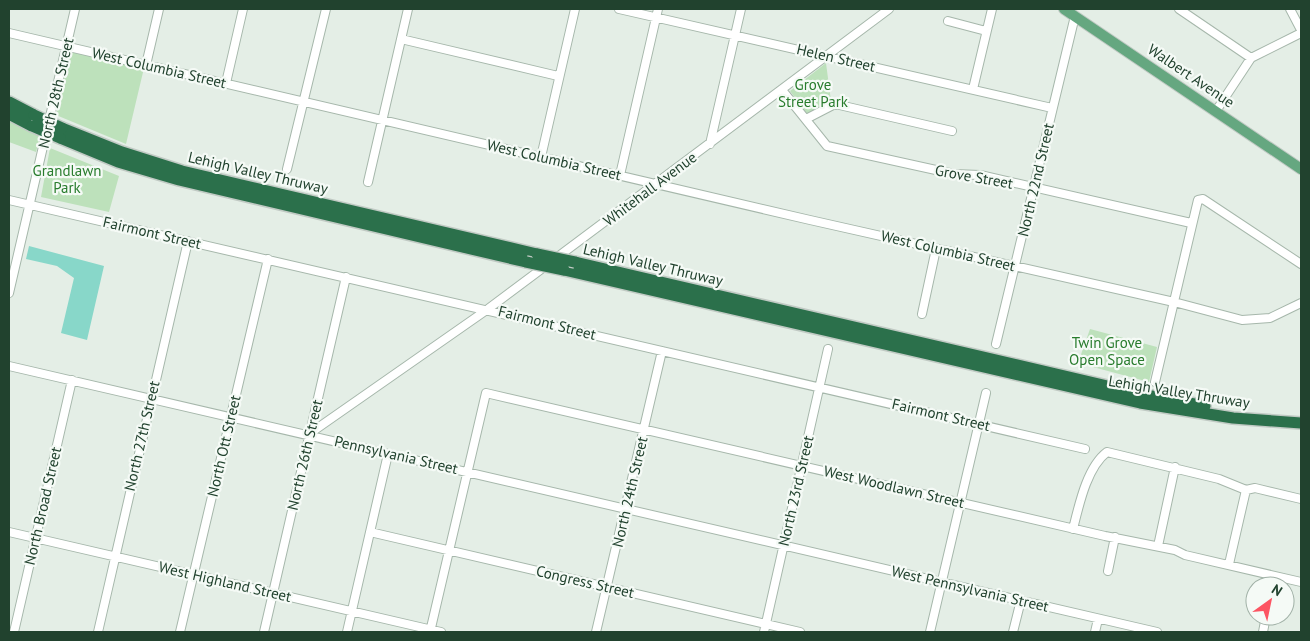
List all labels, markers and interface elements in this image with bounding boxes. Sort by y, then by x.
street label: North 28th Street [34,36,77,150]
street label: Helen Street [795,39,877,76]
street label: Walbert Avenue [1144,40,1238,112]
street label: West Columbia Street [90,43,228,92]
park label: Grove Street Park [778,75,849,111]
street label: North 22nd Street [1013,121,1058,238]
street label: West Columbia Street [485,135,623,184]
street label: Lehigh Valley Thruway [186,147,330,198]
street label: Whitehall Avenue [599,147,700,230]
street label: Grove Street [933,160,1015,193]
park label: Grandlawn Park [32,161,102,197]
street label: Fairmont Street [101,212,203,253]
street label: West Columbia Street [879,226,1017,275]
street label: Lehigh Valley Thruway [581,239,725,290]
street label: Fairmont Street [496,301,598,344]
park label: Twin Grove Open Space [1069,333,1145,369]
street label: Lehigh Valley Thruway [1107,371,1251,412]
street label: North 27th Street [120,379,163,493]
street label: North Ott Street [203,393,244,499]
street label: Fairmont Street [890,394,992,435]
street label: North 26th Street [283,398,326,512]
street label: Pennsylvania Street [332,431,460,478]
street label: North 23rd Street [774,434,817,548]
street label: North 24th Street [608,435,651,549]
street label: North Broad Street [20,445,65,567]
street label: West Woodlawn Street [822,461,966,512]
street label: West Highland Street [157,557,293,606]
street label: Congress Street [534,561,636,602]
street label: West Pennsylvania Street [890,561,1051,616]
north arrow [1245,576,1295,626]
text: N [1268,580,1286,600]

